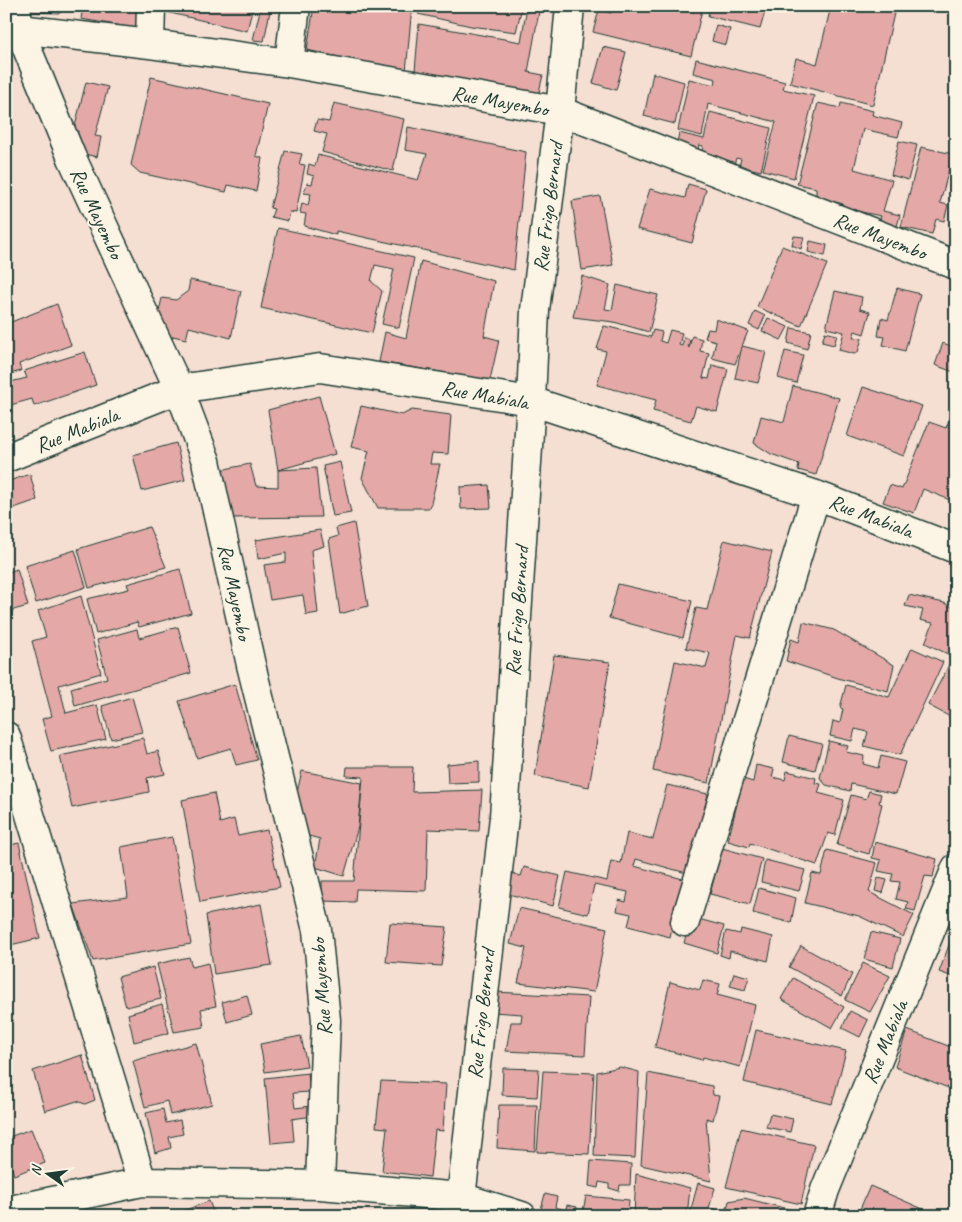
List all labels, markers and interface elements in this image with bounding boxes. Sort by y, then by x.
street label: Rue Mayembo [450,80,553,123]
street label: Rue Frigo Bernard [527,138,569,273]
street label: Rue Mayembo [65,163,131,265]
street label: Rue Mayembo [830,206,933,267]
street label: Rue Mabiala [440,375,533,416]
street label: Rue Mabiala [31,401,125,458]
street label: Rue Mabiala [825,488,919,545]
street label: Rue Mayembo [212,542,258,645]
street label: Rue Frigo Bernard [499,542,535,677]
street label: Rue Mayembo [304,935,337,1037]
street label: Rue Frigo Bernard [461,945,501,1080]
street label: Rue Mabiala [857,994,914,1088]
north arrow [22,1150,72,1200]
text: N [27,1162,46,1177]

